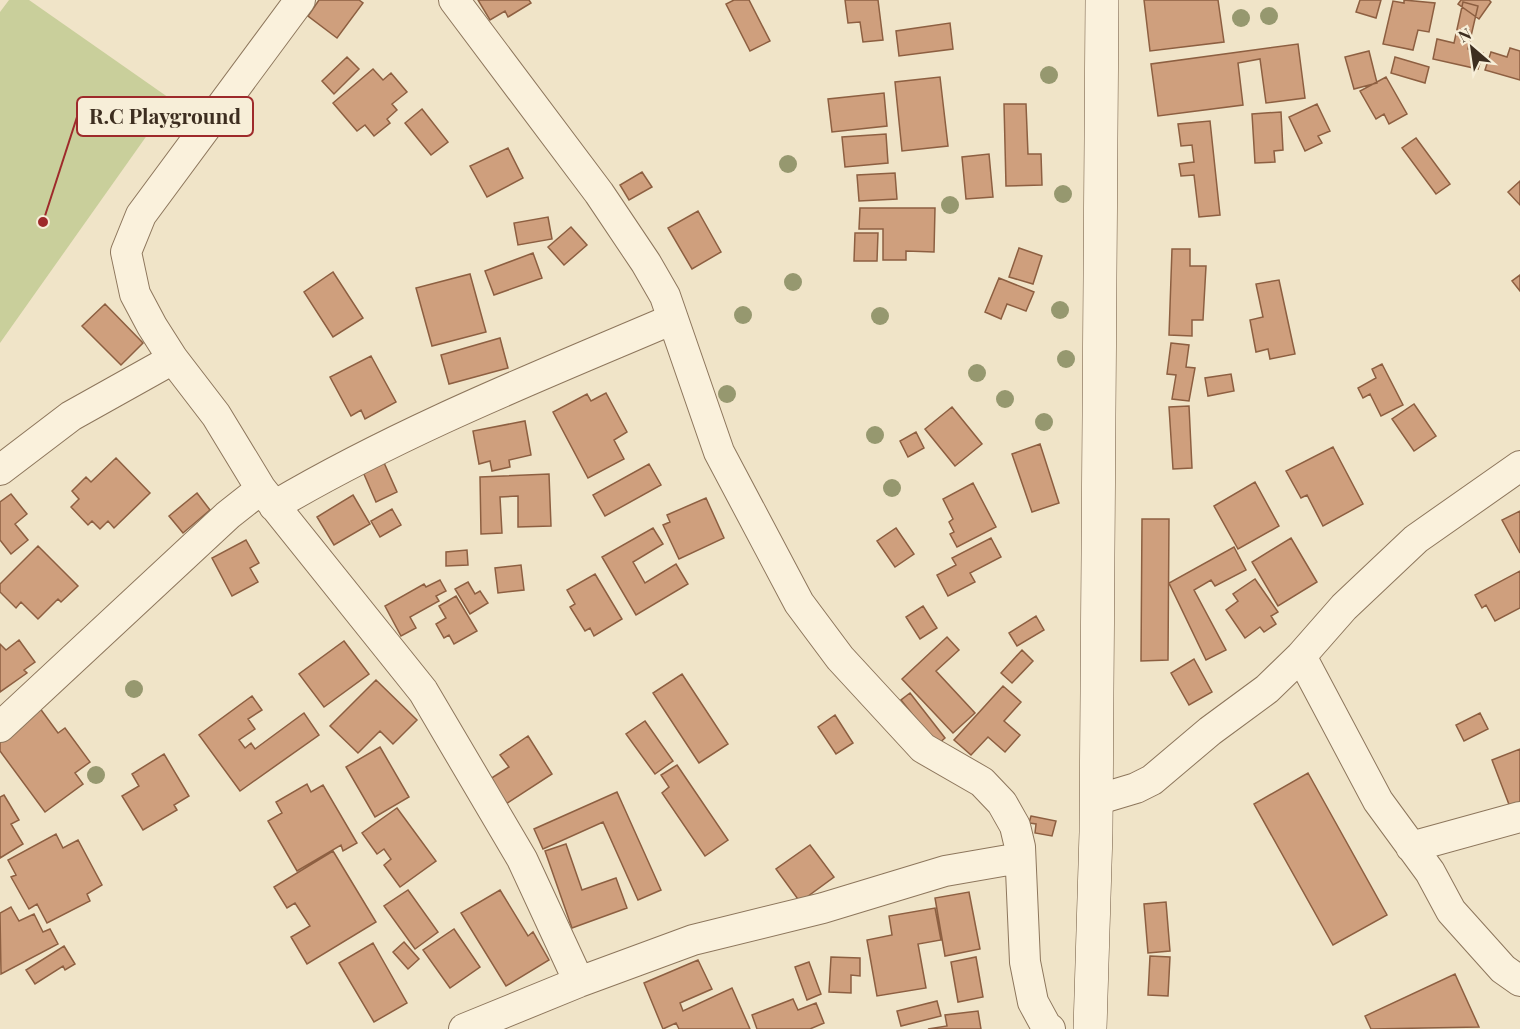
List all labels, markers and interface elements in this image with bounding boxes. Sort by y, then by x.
north arrow [1442,18,1502,78]
text: N [1454,22,1475,46]
callout: R.C Playground [77,97,253,136]
text: R.C Playground [89,101,241,129]

